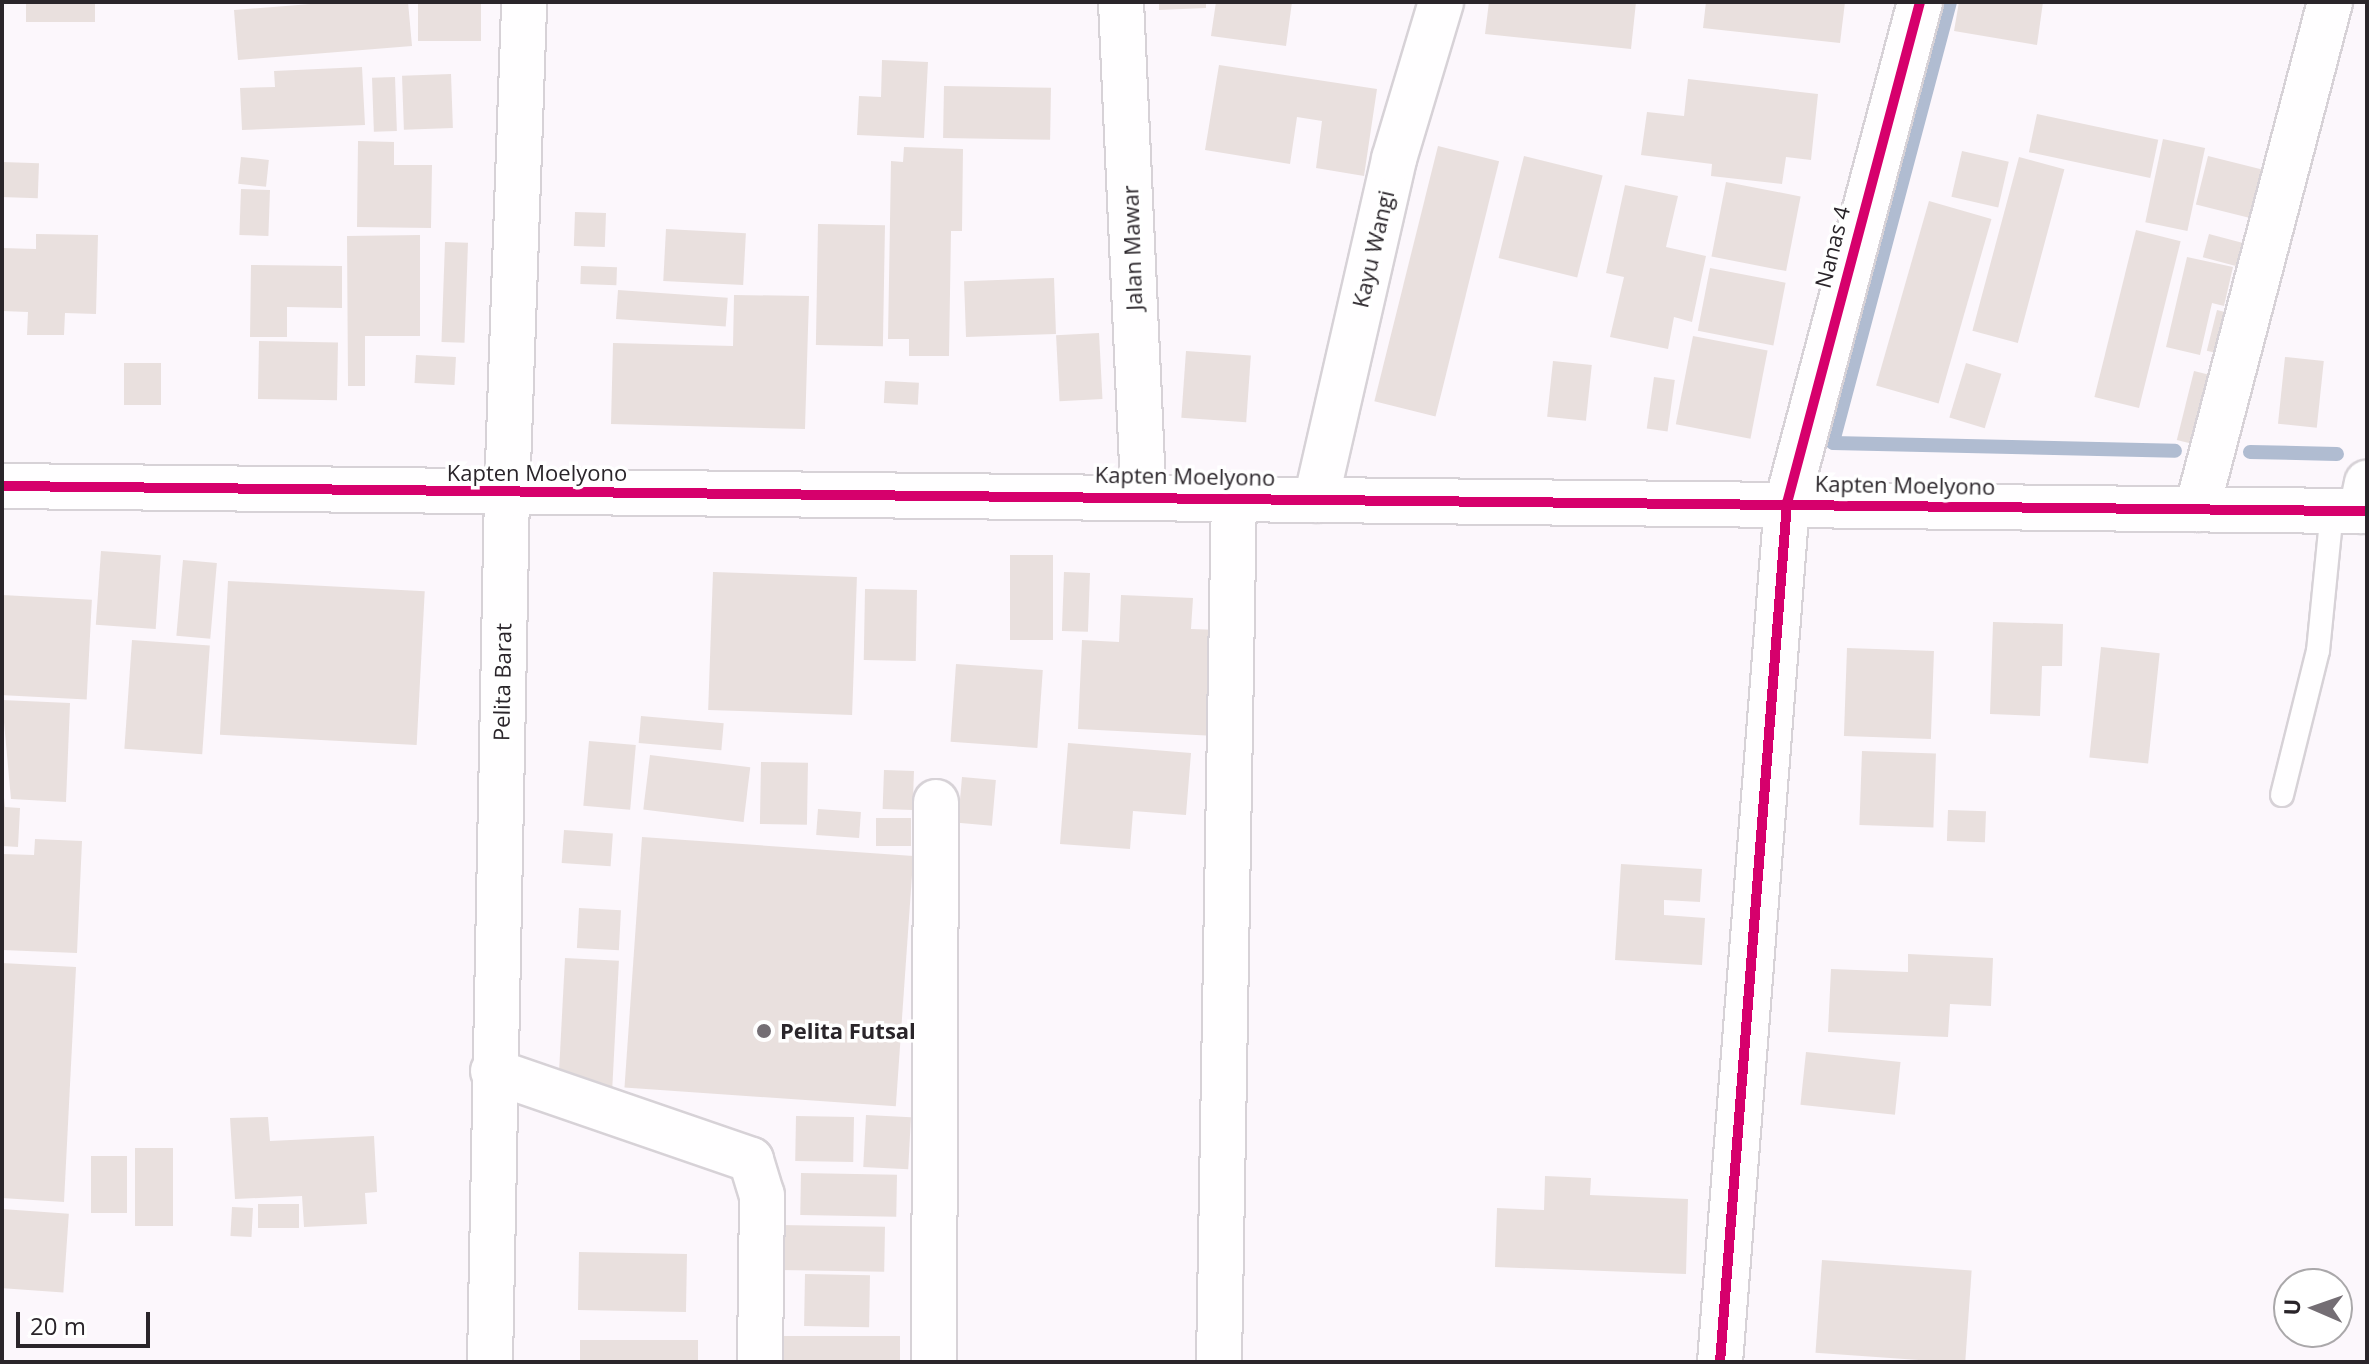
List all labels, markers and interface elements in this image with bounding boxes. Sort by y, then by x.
street label: Jalan Mawar [1117,185,1147,311]
street label: Kayu Wangi [1347,188,1399,310]
street label: Nanas 4 [1809,203,1855,291]
street label: Kapten Moelyono [447,460,627,486]
street label: Kapten Moelyono [1095,461,1275,491]
street label: Kapten Moelyono [1815,470,1995,500]
street label: Pelita Barat [488,623,516,741]
place label: Pelita Futsal [780,1018,916,1044]
marker: Pelita Futsal [755,1022,773,1040]
north arrow [2273,1268,2353,1348]
scale bar [20,1296,154,1346]
text: U [2276,1298,2306,1316]
text: 20 m [30,1309,86,1342]

